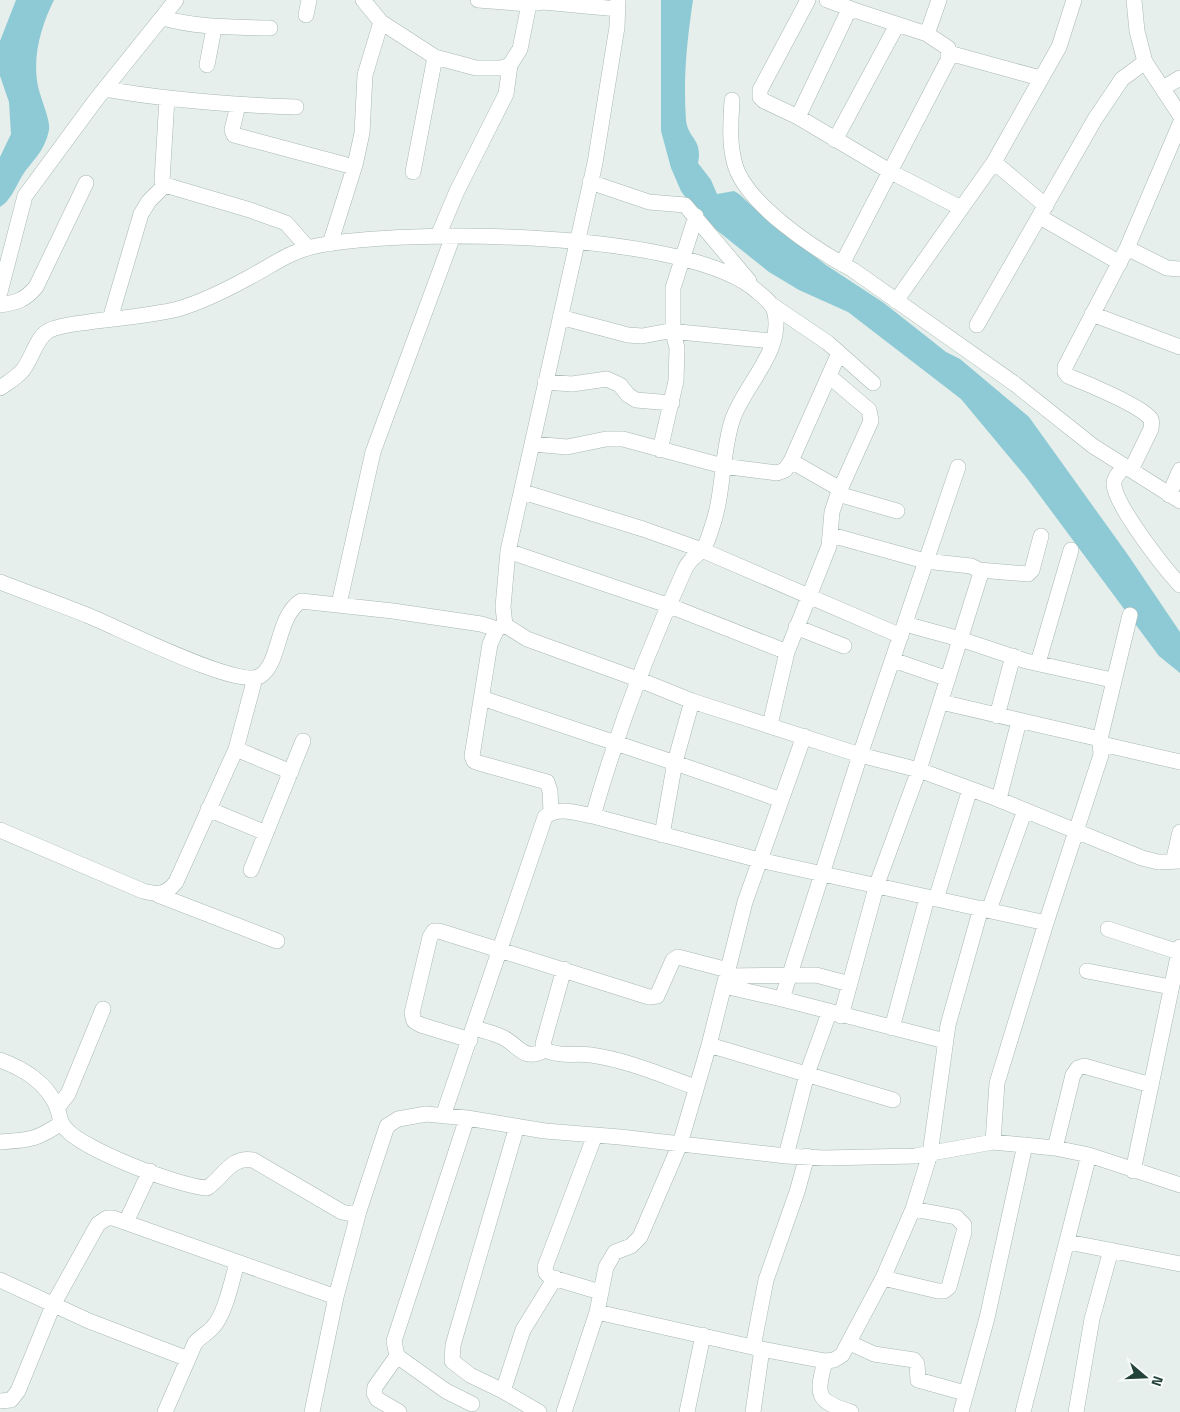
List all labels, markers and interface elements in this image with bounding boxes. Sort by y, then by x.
north arrow [1120,1352,1170,1402]
text: N [1146,1373,1169,1389]

